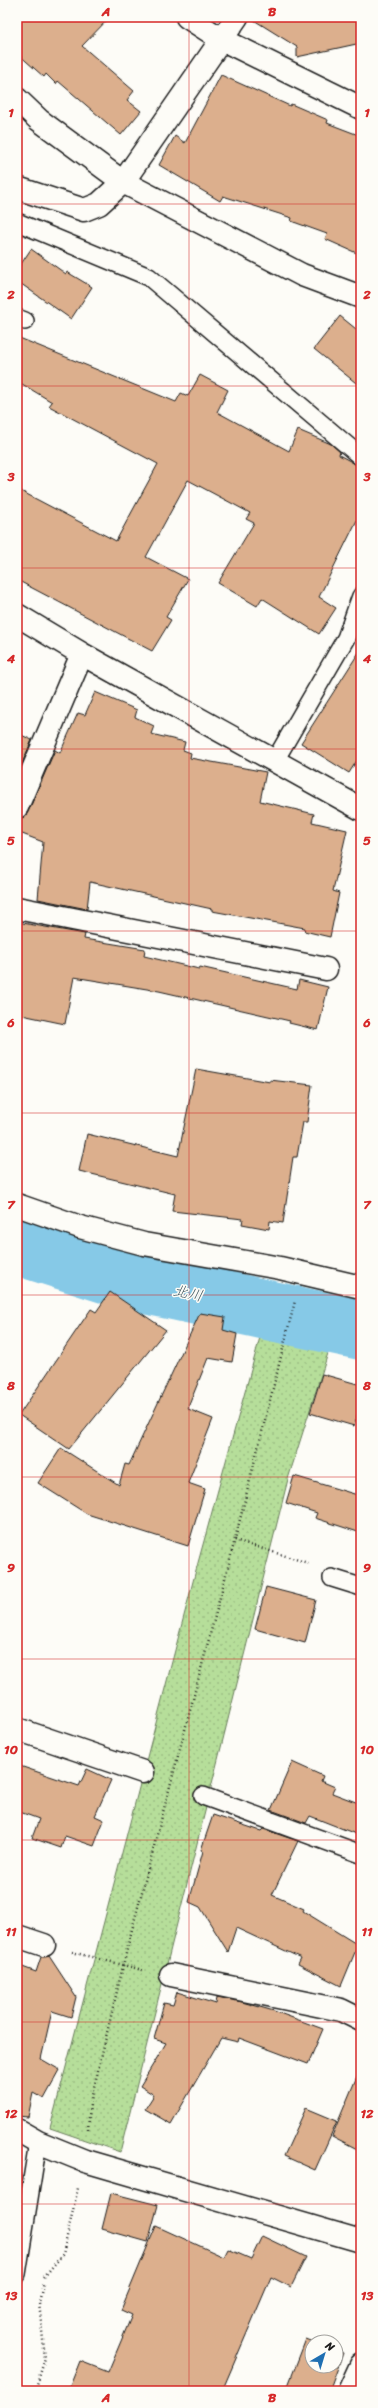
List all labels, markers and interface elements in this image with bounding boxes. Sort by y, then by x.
text: A [101,0,110,23]
text: B [268,0,277,23]
text: 1 [8,101,14,124]
text: 1 [364,101,370,124]
text: 2 [6,283,15,306]
text: 2 [362,283,371,306]
text: 3 [6,465,15,488]
text: 3 [362,465,371,488]
text: 4 [6,647,16,670]
text: 4 [362,647,372,670]
text: 5 [7,829,15,852]
text: 5 [363,829,371,852]
text: 6 [6,1011,15,1034]
text: 6 [362,1011,371,1034]
text: 7 [7,1193,16,1216]
text: 7 [363,1193,372,1216]
water label: 北川 [171,1277,205,1309]
text: 8 [6,1374,15,1397]
text: 8 [362,1374,371,1397]
text: 9 [7,1556,15,1579]
text: 9 [363,1556,371,1579]
text: 10 [4,1738,18,1761]
text: 10 [360,1738,374,1761]
text: 11 [5,1920,17,1943]
text: 11 [361,1920,373,1943]
text: 12 [4,2102,18,2125]
text: 12 [360,2102,374,2125]
text: 13 [5,2284,18,2307]
text: 13 [361,2284,374,2307]
north arrow [304,2334,344,2374]
text: N [320,2336,339,2357]
text: A [101,2386,110,2408]
text: B [268,2386,277,2408]

